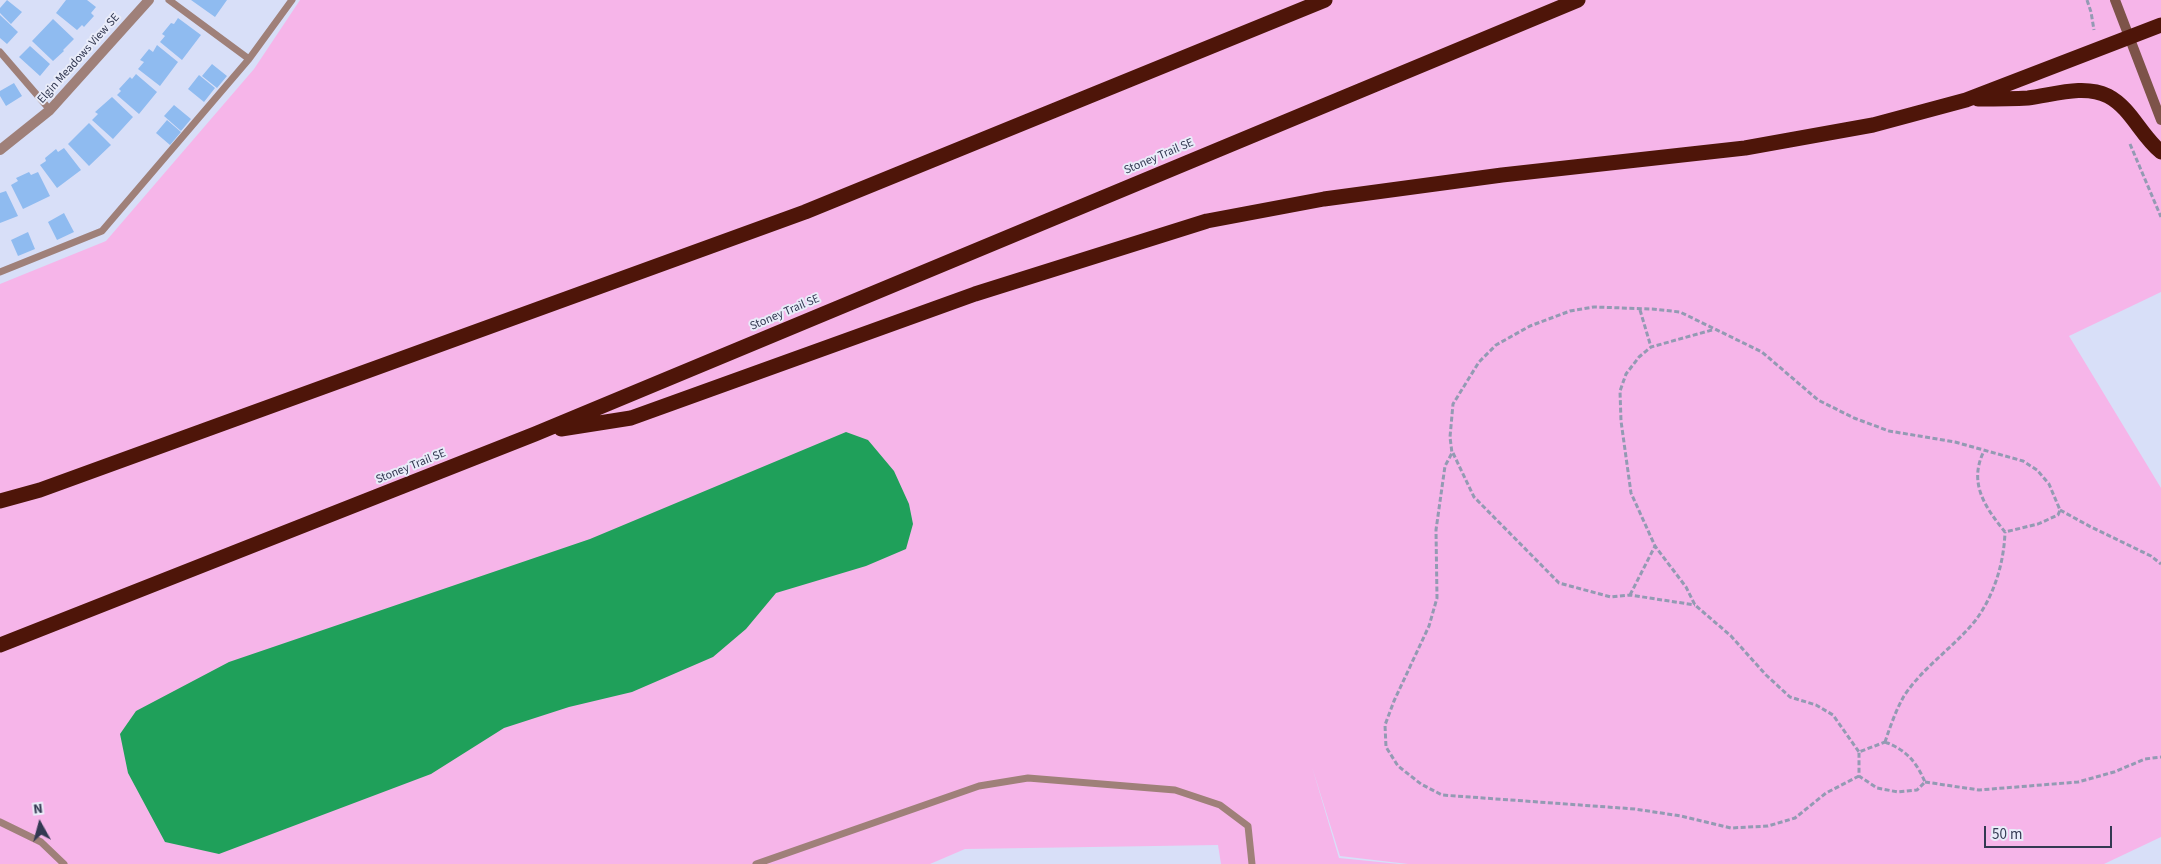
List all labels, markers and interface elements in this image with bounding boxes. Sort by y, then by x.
street label: Elgin Meadows View SE [35,11,123,107]
street label: Stoney Trail SE [1122,136,1196,178]
street label: Stoney Trail SE [748,292,822,334]
street label: Stoney Trail SE [374,446,448,488]
north arrow [15,799,65,849]
text: N [32,799,44,820]
scale bar [1986,816,2114,848]
text: 50 m [1992,824,2022,845]

